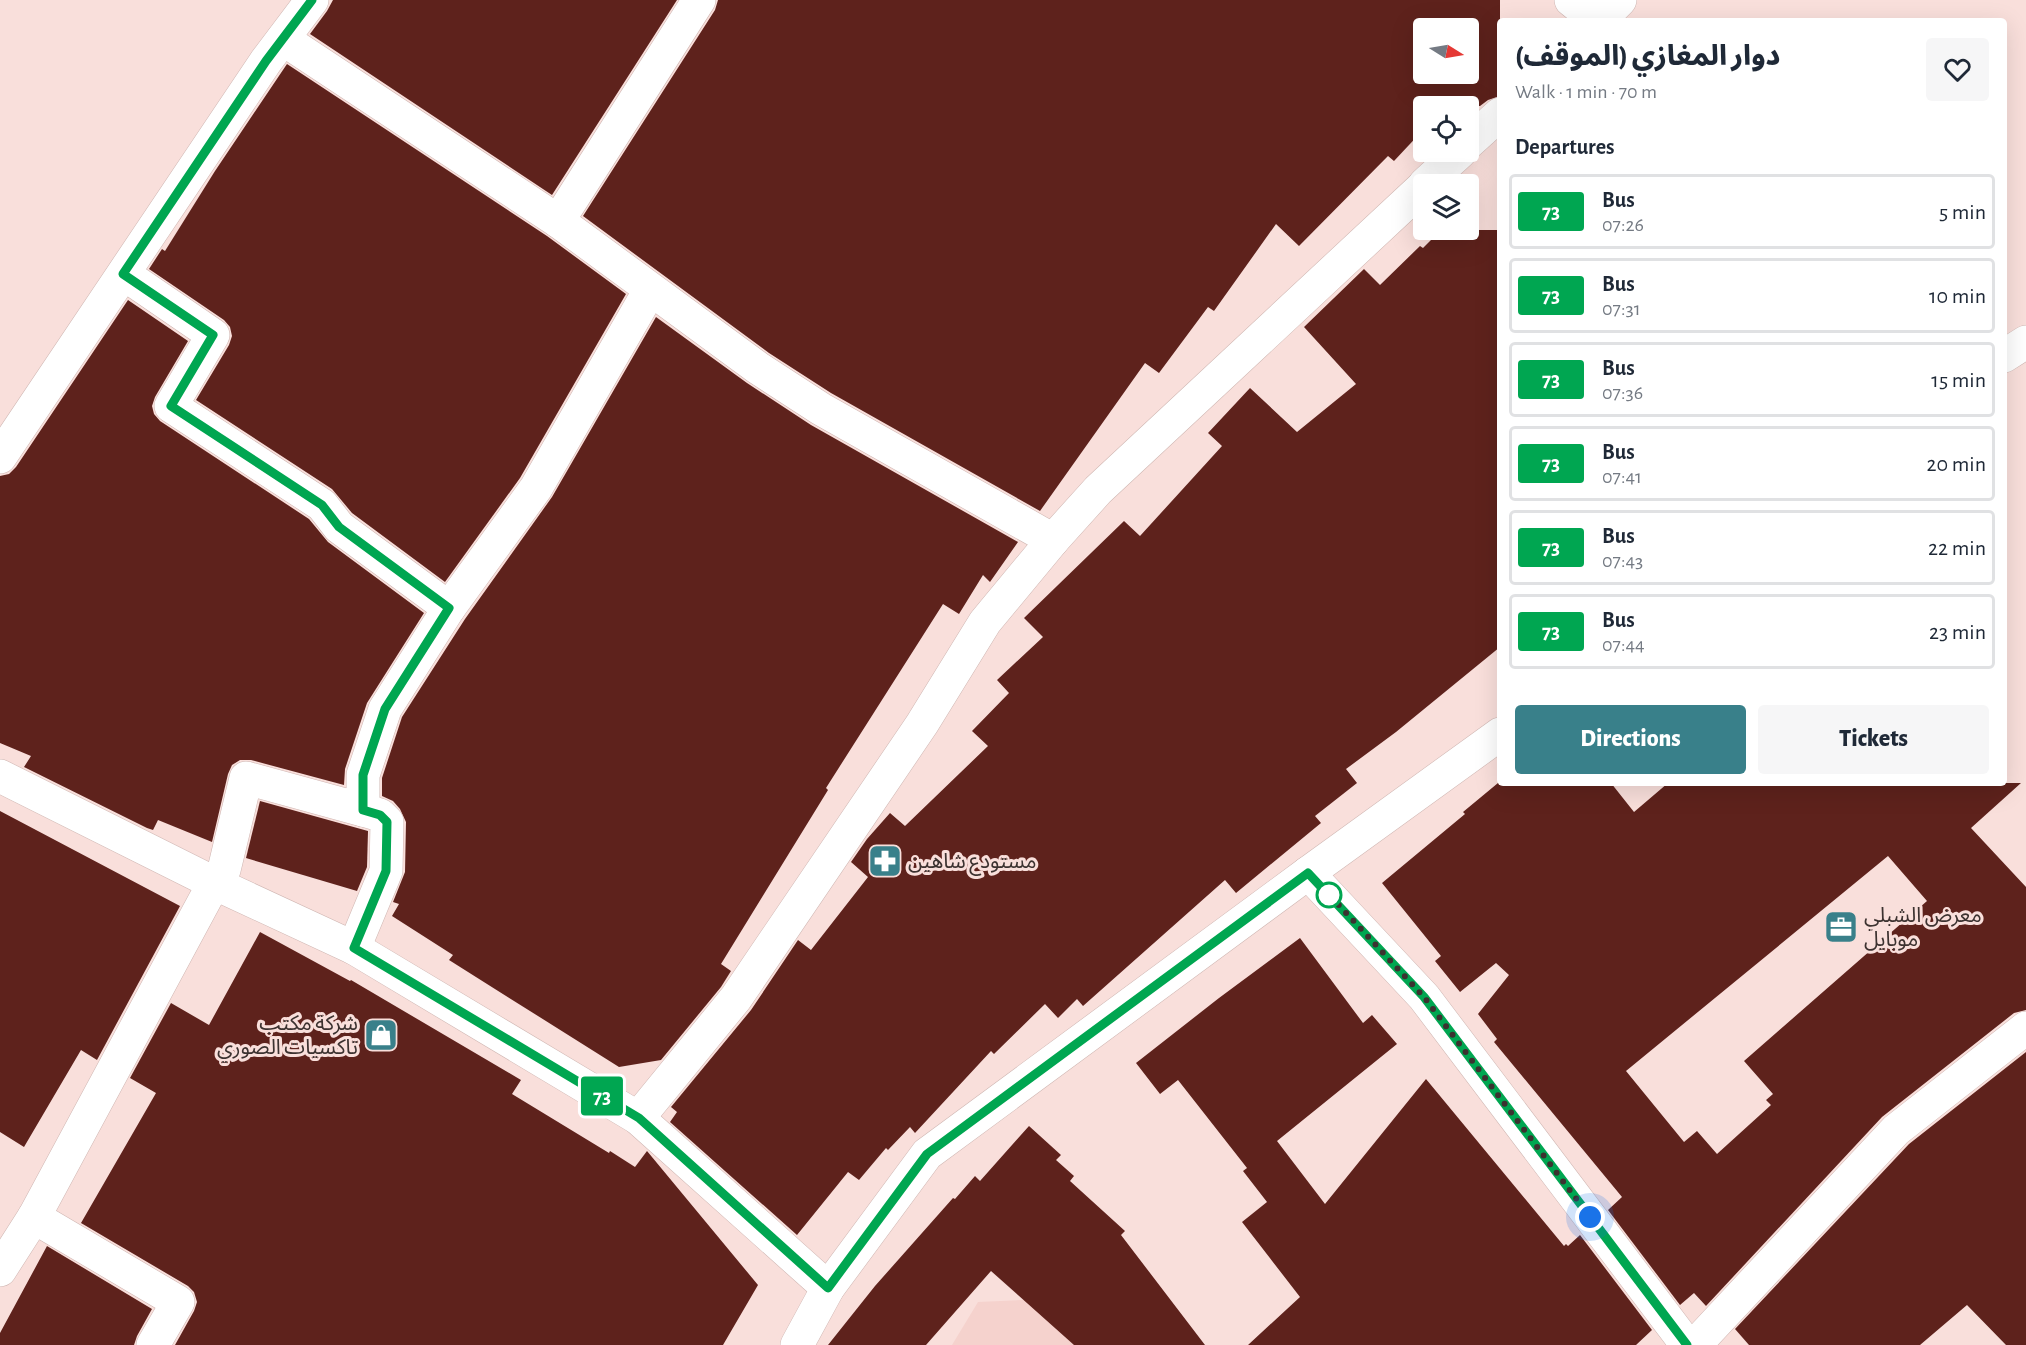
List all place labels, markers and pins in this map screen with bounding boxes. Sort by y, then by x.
pharmacy icon: مستودع شاهين [867,843,903,879]
place label: مستودع شاهين [908,851,1037,876]
unlabelled marker [1316,882,1342,908]
place label: معرض الشبلي موبايل [1864,905,1982,951]
office icon: معرض الشبلي موبايل [1823,909,1859,945]
place label: شركة مكتب تاكسيات الصوري [217,1013,358,1063]
shop icon: شركة مكتب تاكسيات الصوري [363,1017,399,1053]

